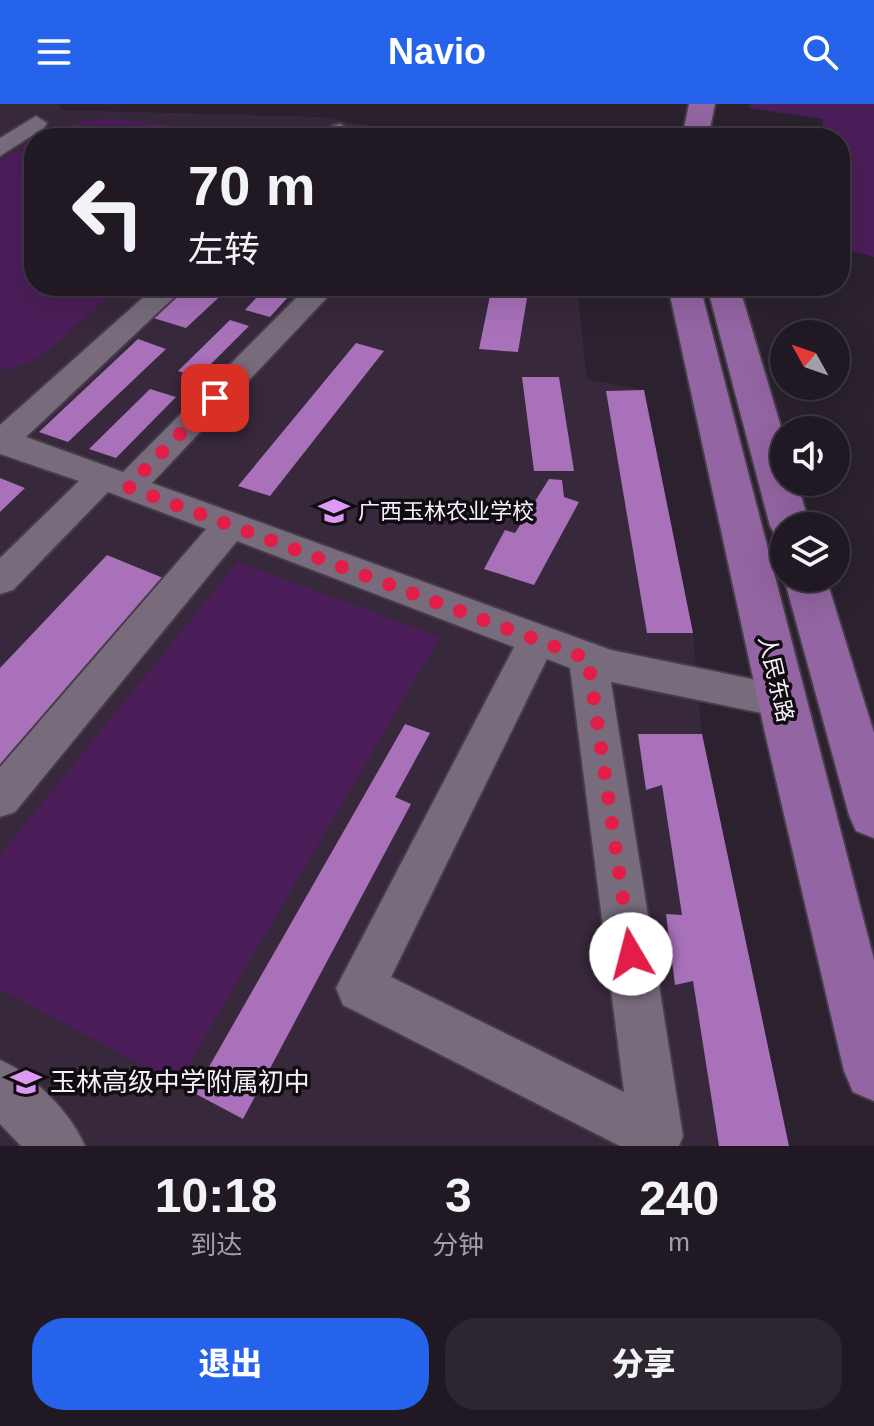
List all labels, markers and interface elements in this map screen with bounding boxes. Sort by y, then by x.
icon: menu [32,30,76,74]
icon: search [798,30,842,74]
text: Navio [388,31,486,72]
text: 70 m [188,154,316,217]
icon: left [56,160,160,264]
text: 左转 [188,229,260,270]
north arrow [770,320,850,400]
map controls [770,320,850,592]
pin [181,364,249,432]
icon: arrive [193,376,237,420]
button: sound [770,416,850,496]
school or university icon: 广西玉林农业学校 [317,494,351,528]
place label: 广西玉林农业学校 [358,499,534,524]
button: layers [770,512,850,592]
street label: 人民东路 [754,633,798,725]
position arrow [589,912,673,996]
school or university icon: 玉林高级中学附属初中 [9,1065,43,1099]
place label: 玉林高级中学附属初中 [50,1067,310,1097]
text: 10:18 [155,1169,278,1222]
text: 3 [445,1169,472,1222]
text: 240 [639,1172,719,1225]
text: m [668,1227,690,1257]
text: 到达 [190,1230,242,1260]
text: 分钟 [432,1230,484,1260]
button: 退出 [32,1318,429,1410]
button: 分享 [445,1318,842,1410]

